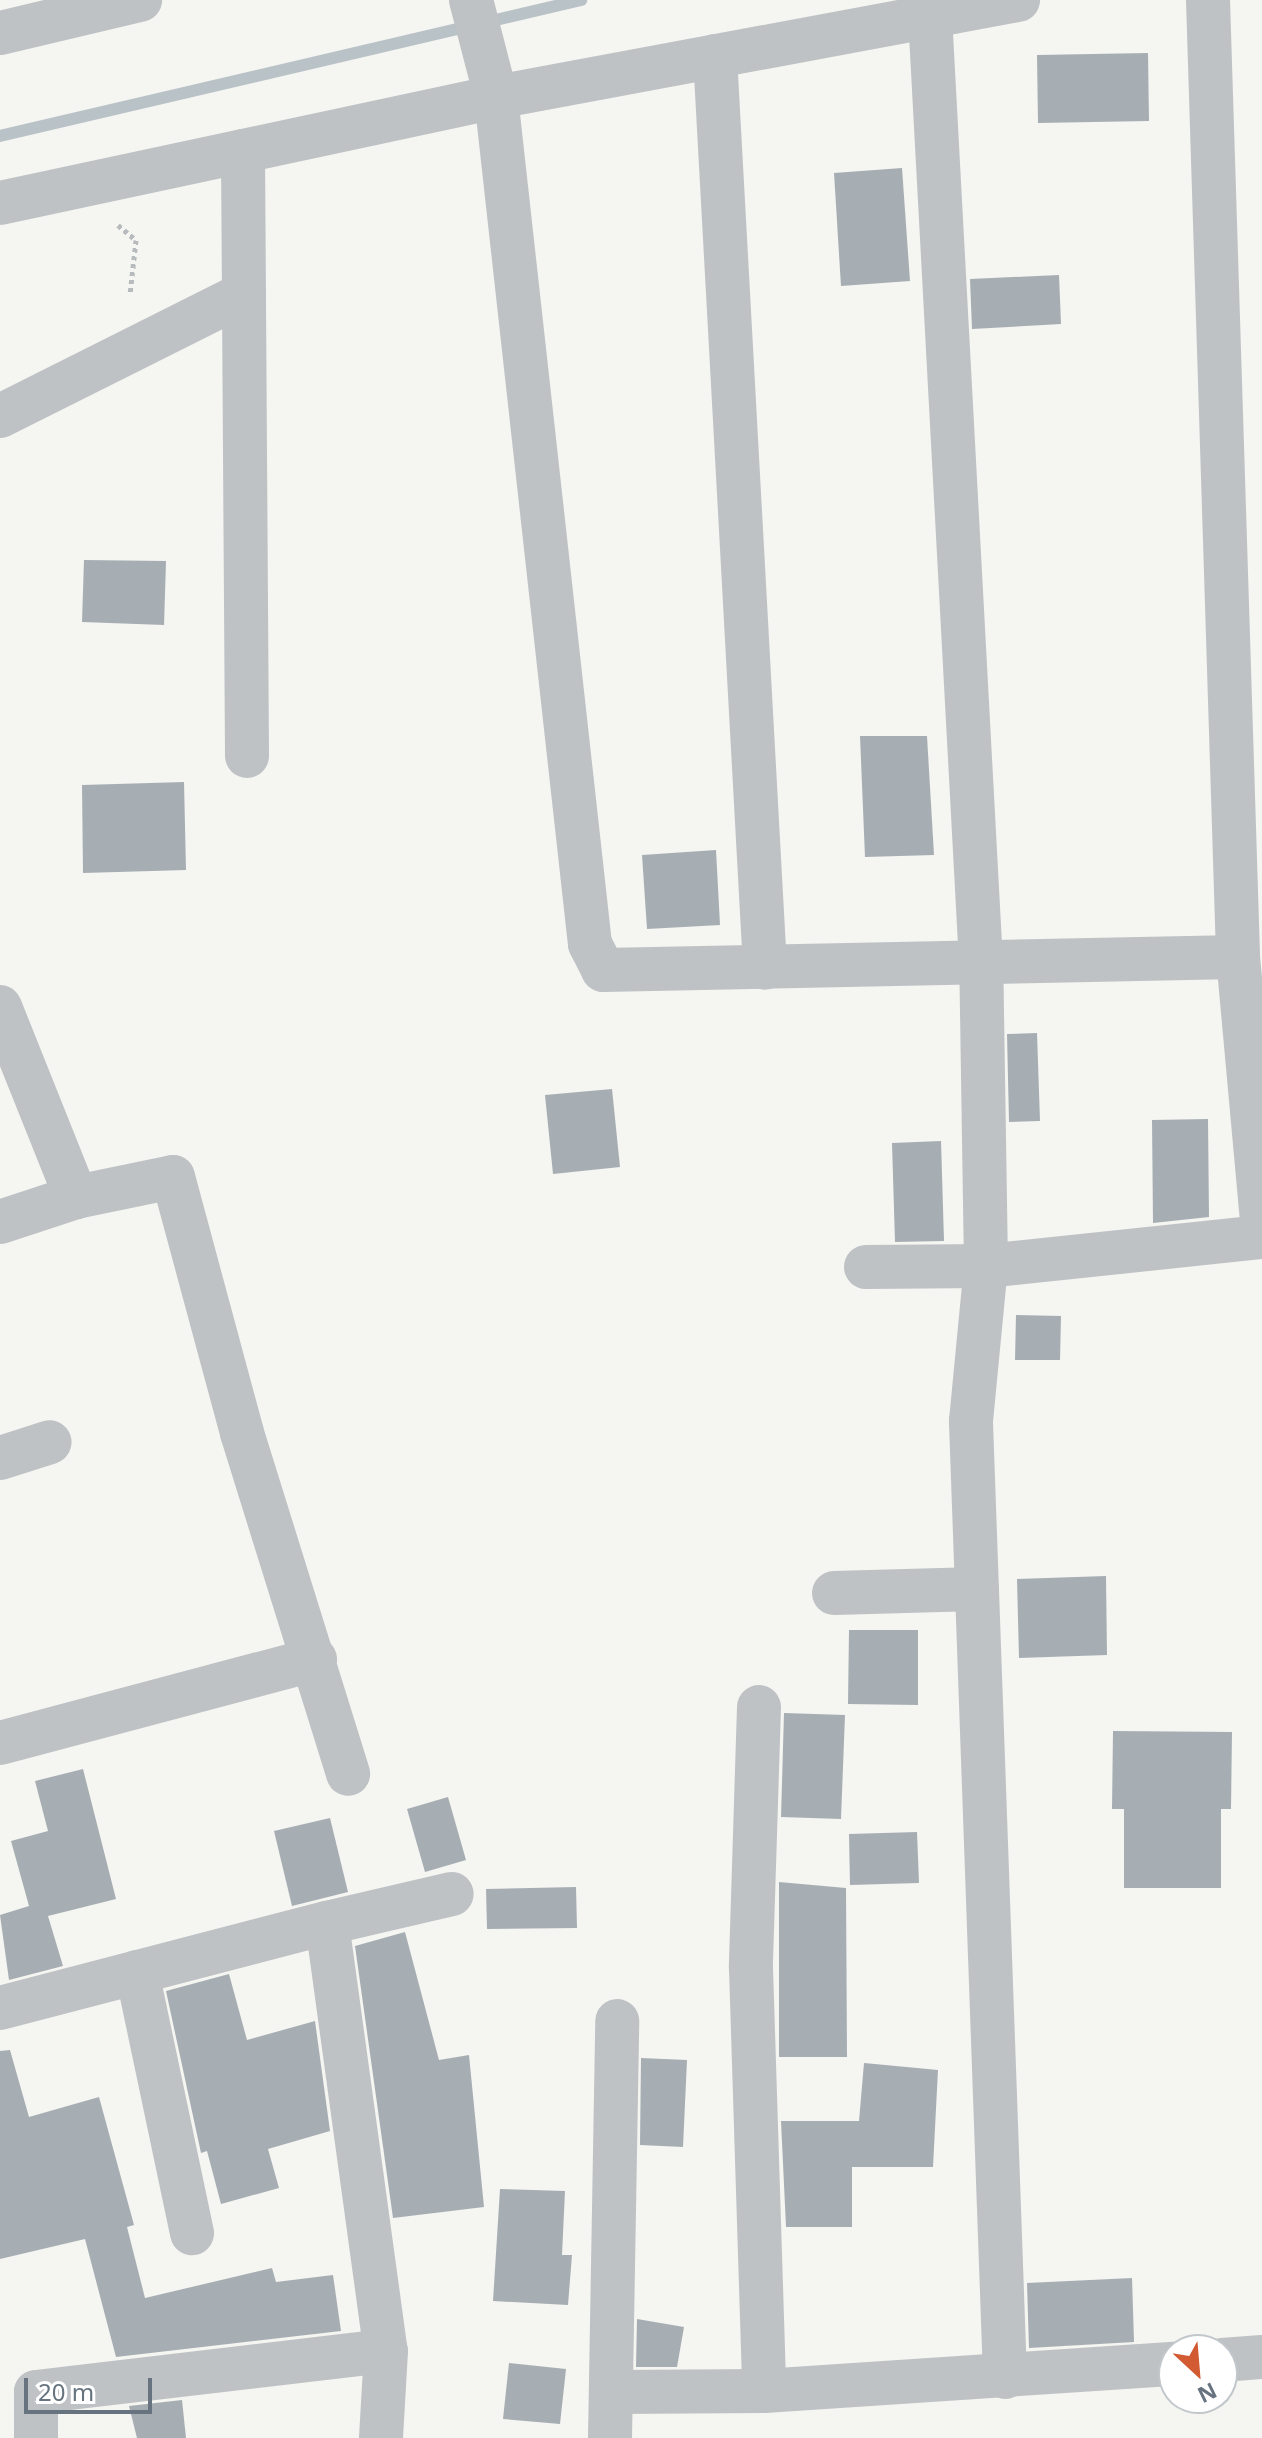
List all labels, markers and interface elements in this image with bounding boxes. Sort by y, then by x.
north arrow [1158,2334,1238,2414]
scale bar [28,2362,156,2412]
text: 20 m [38,2375,94,2408]
text: N [1193,2376,1222,2411]

